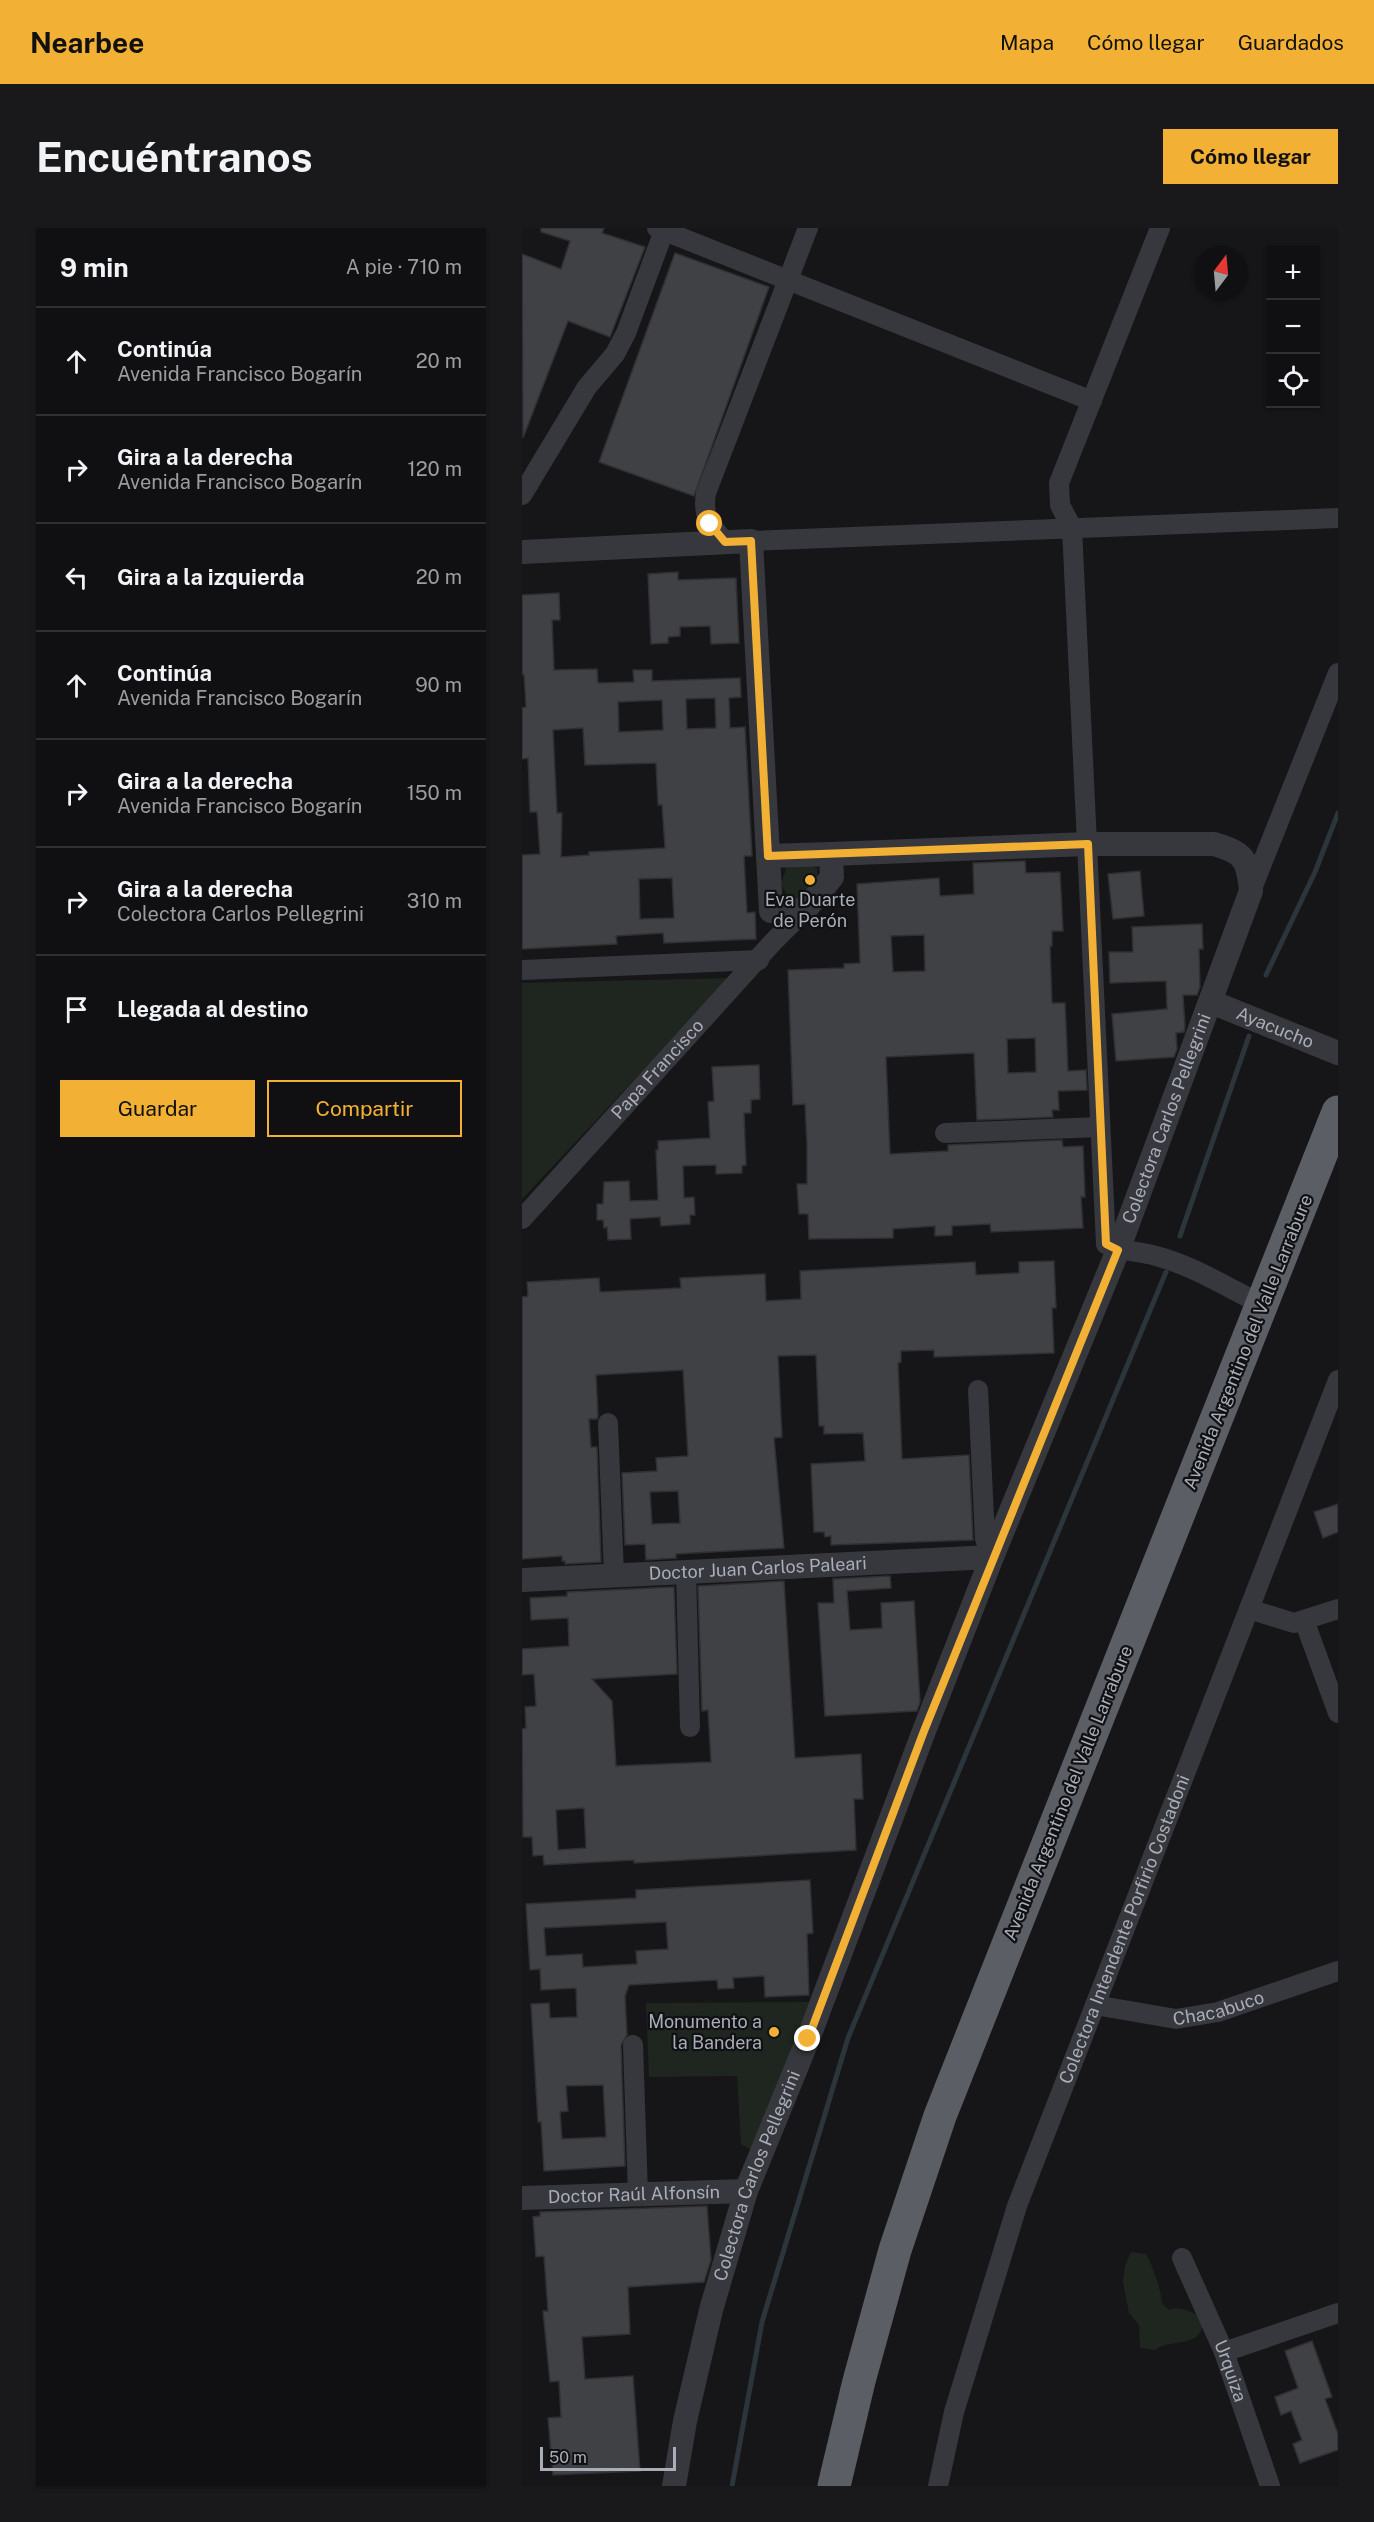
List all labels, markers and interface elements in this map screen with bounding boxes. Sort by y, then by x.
text: Nearbee [30,26,144,59]
text: Mapa [1000,30,1054,55]
text: Cómo llegar [1087,30,1205,55]
text: Guardados [1238,30,1344,55]
button: Cómo llegar [1163,129,1338,184]
text: Encuéntranos [36,132,313,181]
north arrow [1194,246,1248,300]
map controls [1266,246,1320,408]
button: + [1266,246,1320,300]
text: 9 min [60,252,129,283]
text: A pie · 710 m [346,255,462,279]
button: − [1266,300,1320,354]
text: Continúa [117,336,212,362]
icon: ahead [60,345,93,378]
text: 20 m [416,349,462,373]
button: locate [1266,354,1320,408]
text: Avenida Francisco Bogarín [117,362,362,386]
text: Gira a la derecha [117,444,293,470]
icon: right [60,453,93,486]
text: 120 m [408,457,462,481]
text: Avenida Francisco Bogarín [117,470,362,494]
route start [696,510,722,536]
icon: left [60,561,93,594]
text: Gira a la izquierda [117,564,304,590]
text: 20 m [416,565,462,589]
text: Continúa [117,660,212,686]
icon: ahead [60,669,93,702]
text: 90 m [415,673,462,697]
text: Avenida Francisco Bogarín [117,686,362,710]
text: Gira a la derecha [117,768,293,794]
icon: right [60,777,93,810]
text: 150 m [407,781,462,805]
text: Avenida Francisco Bogarín [117,794,362,818]
marker: Eva Duarte de Perón [803,873,817,887]
text: Gira a la derecha [117,876,293,902]
icon: right [60,885,93,918]
text: 310 m [407,889,462,913]
place label: Eva Duarte de Perón [765,889,855,931]
text: Colectora Carlos Pellegrini [117,902,364,926]
icon: arrive [60,993,93,1026]
text: Llegada al destino [117,996,308,1022]
street label: Ayacucho [1233,1002,1317,1052]
street label: Colectora Carlos Pellegrini [1118,1010,1215,1226]
street label: Papa Francisco [607,1015,708,1123]
button: Guardar [60,1080,255,1137]
button: Compartir [267,1080,462,1137]
street label: Avenida Argentino del Valle Larrabure [1179,1191,1316,1492]
street label: Doctor Juan Carlos Paleari [648,1552,867,1584]
street label: Avenida Argentino del Valle Larrabure [999,1642,1136,1943]
street label: Colectora Intendente Porfirio Costadoni [1055,1772,1194,2087]
street label: Chacabuco [1171,1986,1267,2029]
place label: Monumento a la Bandera [648,2011,762,2053]
marker: Monumento a la Bandera [767,2025,781,2039]
route end [794,2025,820,2051]
street label: Colectora Carlos Pellegrini [709,2067,804,2283]
street label: Doctor Raúl Alfonsín [548,2181,720,2207]
street label: Urquiza [1210,2337,1251,2404]
scale bar [540,2444,676,2472]
text: 50 m [549,2448,587,2467]

